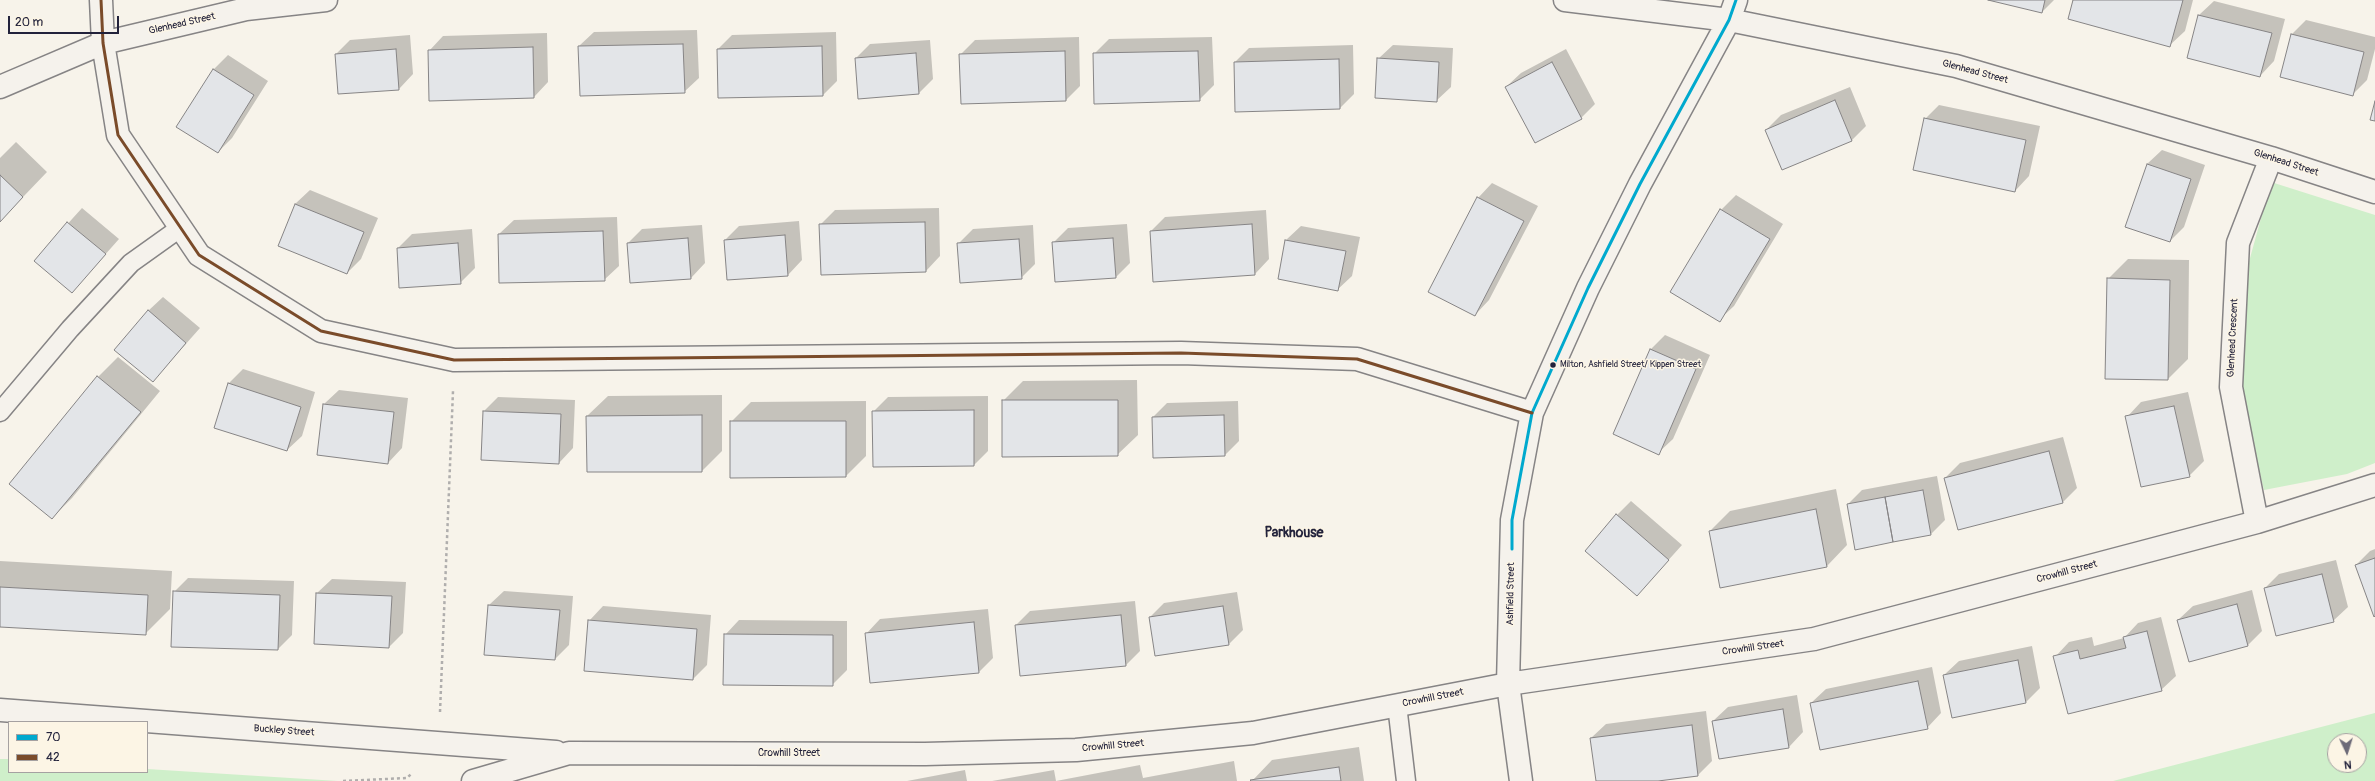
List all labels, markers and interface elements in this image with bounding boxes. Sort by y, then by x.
scale bar [10,8,121,34]
street label: Glenhead Street [148,11,216,37]
text: 20 m [15,15,43,30]
street label: Glenhead Street [1941,57,2009,87]
street label: Glenhead Street [2252,147,2320,179]
street label: Glenhead Crescent [2225,298,2241,378]
marker: Milton, Ashfield Street/ Kippen Street [1548,360,1558,370]
place label: Milton, Ashfield Street/ Kippen Street [1560,360,1701,370]
district label: Parkhouse [1265,525,1323,541]
street label: Crowhill Street [2035,558,2099,586]
street label: Ashfield Street [1504,562,1518,626]
street label: Crowhill Street [1721,638,1785,658]
street label: Crowhill Street [1401,686,1465,710]
legend [8,721,148,773]
street label: Buckley Street [253,723,315,739]
text: 70 [46,730,61,745]
north arrow [2327,733,2367,773]
street label: Crowhill Street [1082,737,1144,755]
street label: Crowhill Street [758,747,820,759]
text: 42 [46,750,60,765]
text: N [2344,758,2352,771]

